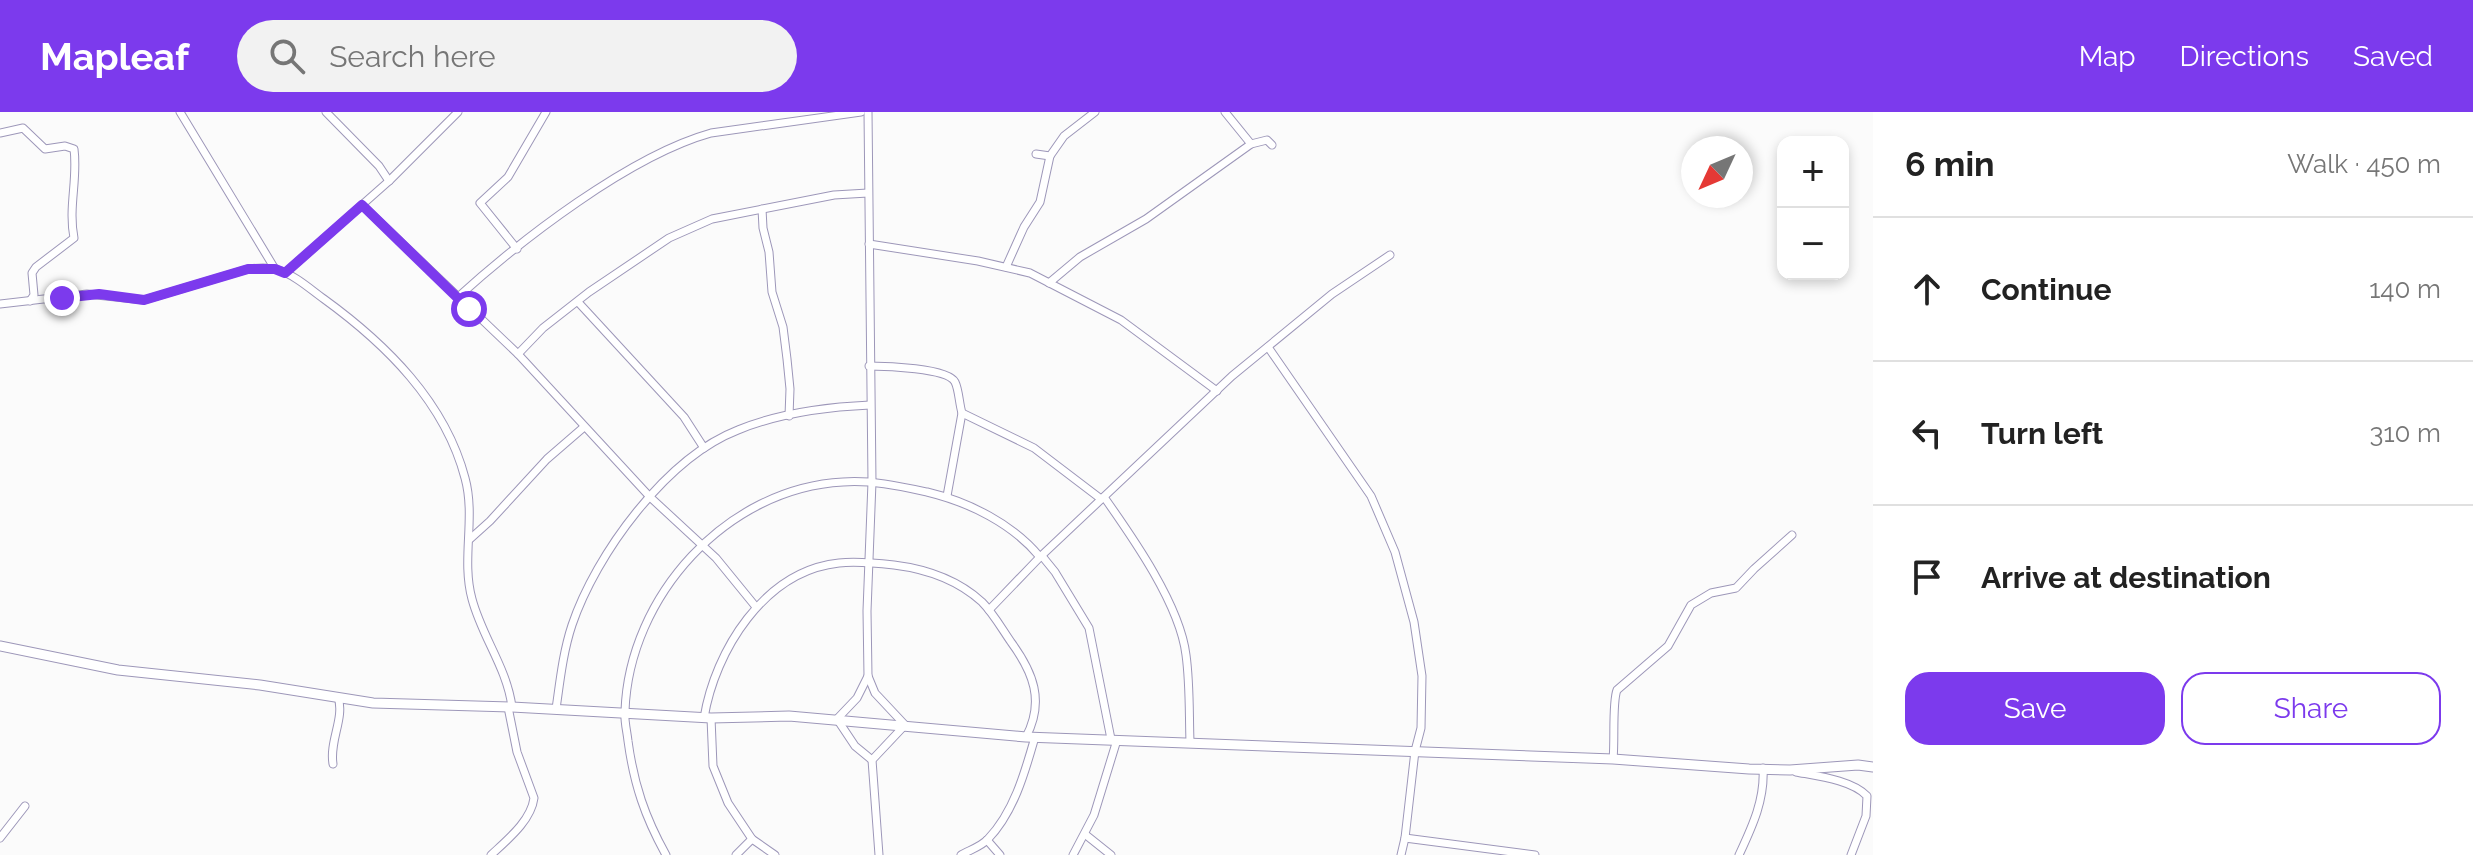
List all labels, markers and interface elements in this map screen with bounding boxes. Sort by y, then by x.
search box [237,20,797,92]
text: Mapleaf [40,34,189,79]
icon: search [265,34,309,78]
text: Search here [329,39,496,74]
text: Map [2079,40,2136,73]
text: Directions [2180,40,2309,73]
text: Saved [2353,40,2433,73]
north arrow [1681,136,1753,208]
map controls [1777,136,1849,280]
button: + [1777,136,1849,208]
text: 6 min [1905,144,1995,184]
text: Walk · 450 m [2287,149,2441,179]
button: − [1777,208,1849,280]
icon: ahead [1905,267,1949,311]
text: Continue [1981,272,2112,307]
text: 140 m [2369,274,2441,304]
route end [44,280,80,316]
route start [451,291,487,327]
icon: left [1905,411,1949,455]
text: Turn left [1981,416,2103,451]
text: 310 m [2370,418,2441,448]
icon: arrive [1905,555,1949,599]
text: Arrive at destination [1981,560,2271,595]
button: Save [1905,672,2165,745]
button: Share [2181,672,2441,745]

